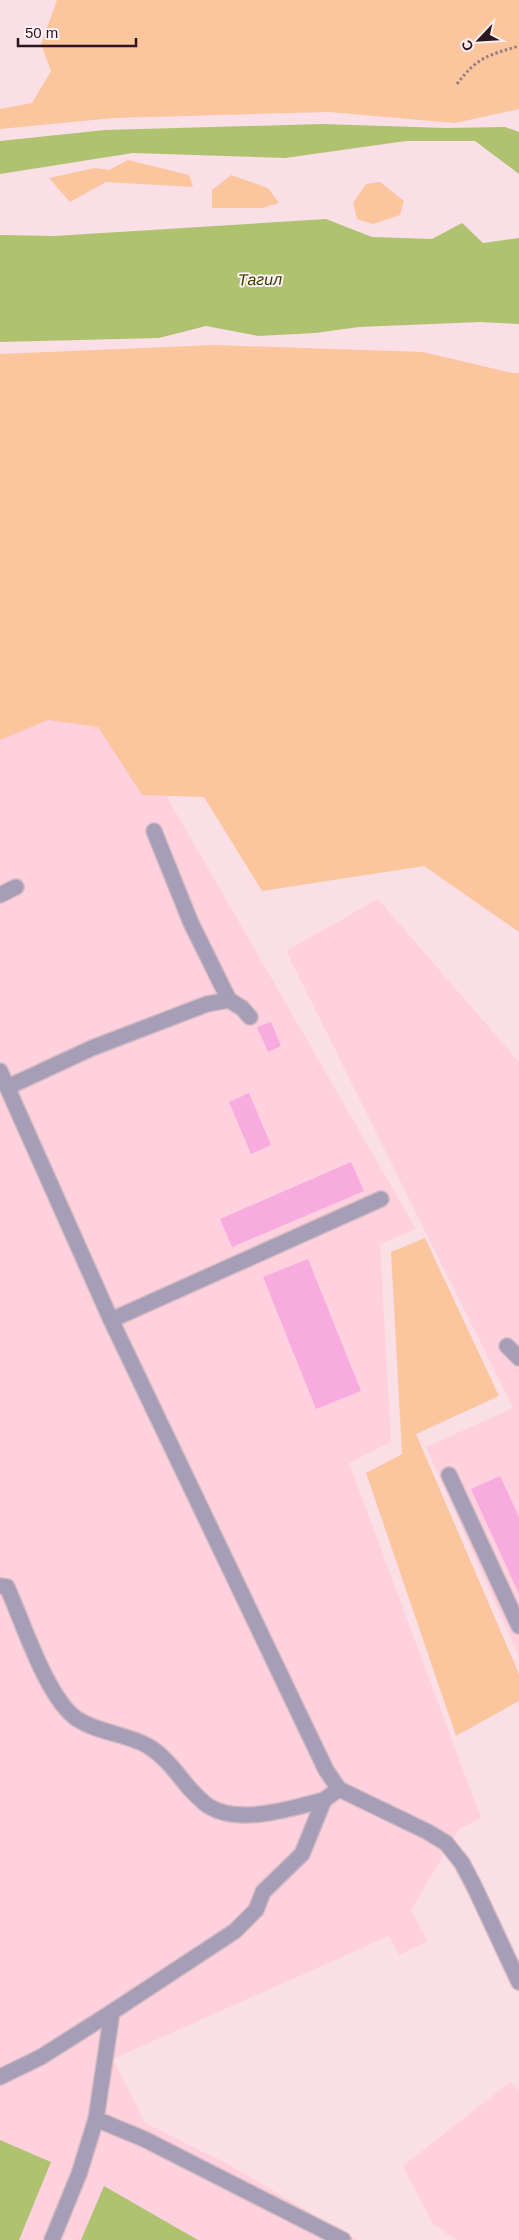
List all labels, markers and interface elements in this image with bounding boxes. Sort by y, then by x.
scale bar [18,15,135,47]
north arrow [454,15,504,65]
text: 50 m [25,24,58,41]
text: С [458,38,477,53]
water label: Тагил [238,271,282,288]

